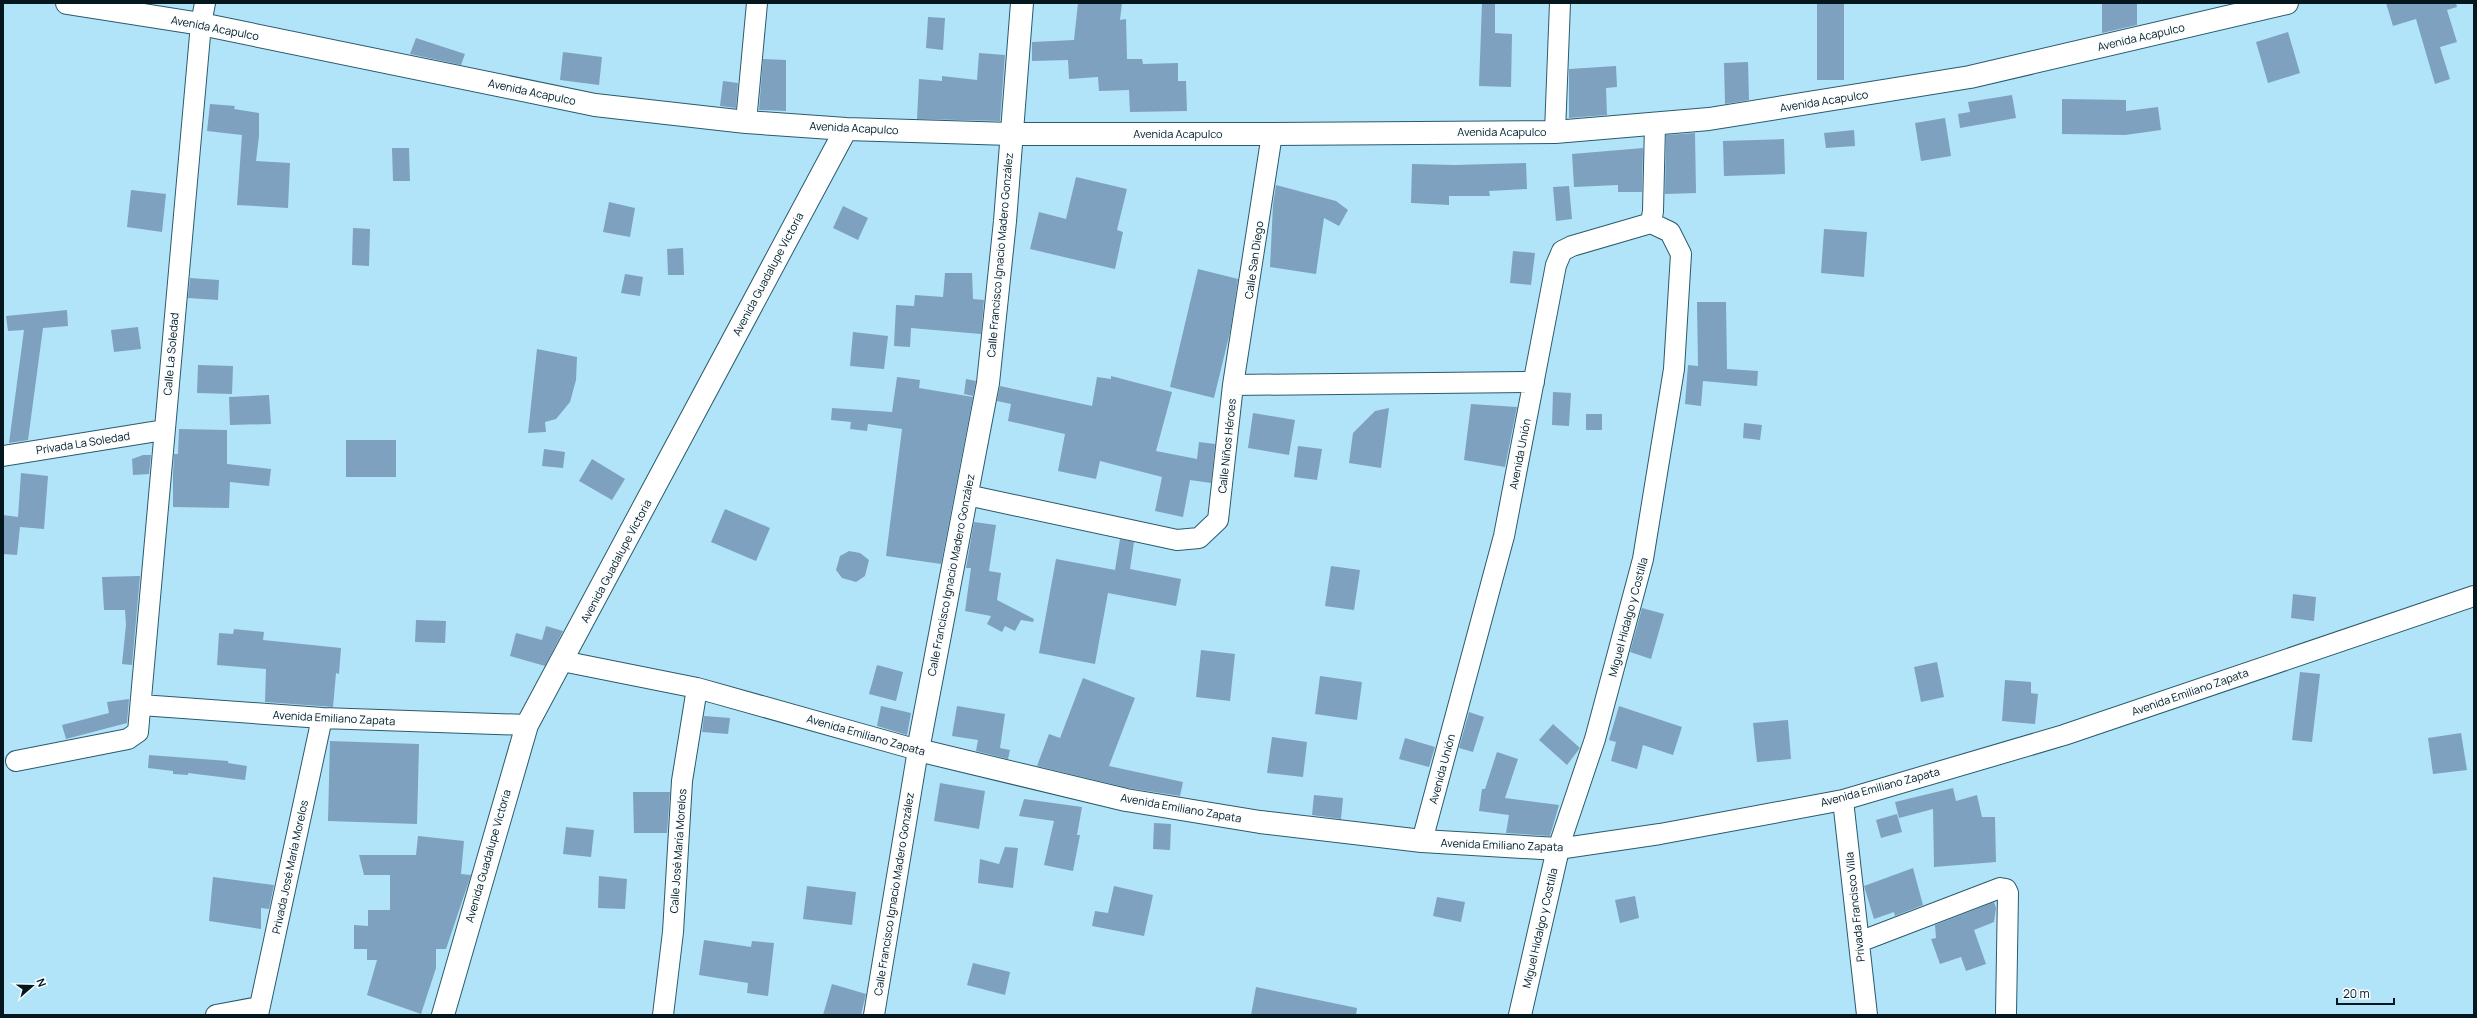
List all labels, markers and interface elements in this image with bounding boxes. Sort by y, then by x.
street label: Avenida Acapulco [170,12,261,43]
street label: Avenida Acapulco [2096,19,2187,54]
street label: Avenida Acapulco [487,75,578,108]
street label: Avenida Acapulco [1779,86,1870,115]
street label: Avenida Acapulco [809,118,899,137]
street label: Avenida Acapulco [1457,124,1547,139]
street label: Avenida Acapulco [1133,126,1223,141]
street label: Calle Francisco Ignacio Madero González [983,152,1016,358]
street label: Avenida Guadalupe Victoria [729,209,807,338]
street label: Calle San Diego [1241,219,1266,300]
street label: Calle La Soledad [159,312,182,396]
street label: Calle Niños Héroes [1214,398,1239,494]
street label: Avenida Unión [1505,417,1534,491]
street label: Privada La Soledad [35,428,131,457]
street label: Calle Francisco Ignacio Madero González [924,472,978,677]
street label: Avenida Guadalupe Victoria [577,496,655,625]
street label: Miguel Hidalgo y Costilla [1604,556,1651,678]
street label: Avenida Emiliano Zapata [2129,664,2250,719]
street label: Avenida Emiliano Zapata [272,707,396,728]
street label: Avenida Emiliano Zapata [805,710,927,759]
street label: Avenida Unión [1425,732,1458,806]
street label: Avenida Emiliano Zapata [1819,763,1941,810]
street label: Avenida Guadalupe Victoria [461,788,514,924]
street label: Calle José María Morelos [666,788,689,914]
street label: Avenida Emiliano Zapata [1119,789,1243,826]
street label: Calle Francisco Ignacio Madero González [870,791,917,997]
street label: Privada José María Morelos [268,798,311,935]
street label: Avenida Emiliano Zapata [1440,835,1564,854]
street label: Privada Francisco Villa [1841,851,1868,963]
street label: Miguel Hidalgo y Costilla [1518,866,1561,989]
north arrow [12,966,52,1006]
text: N [33,976,50,989]
scale bar [2337,980,2394,1006]
text: 20 m [2343,985,2370,1002]

